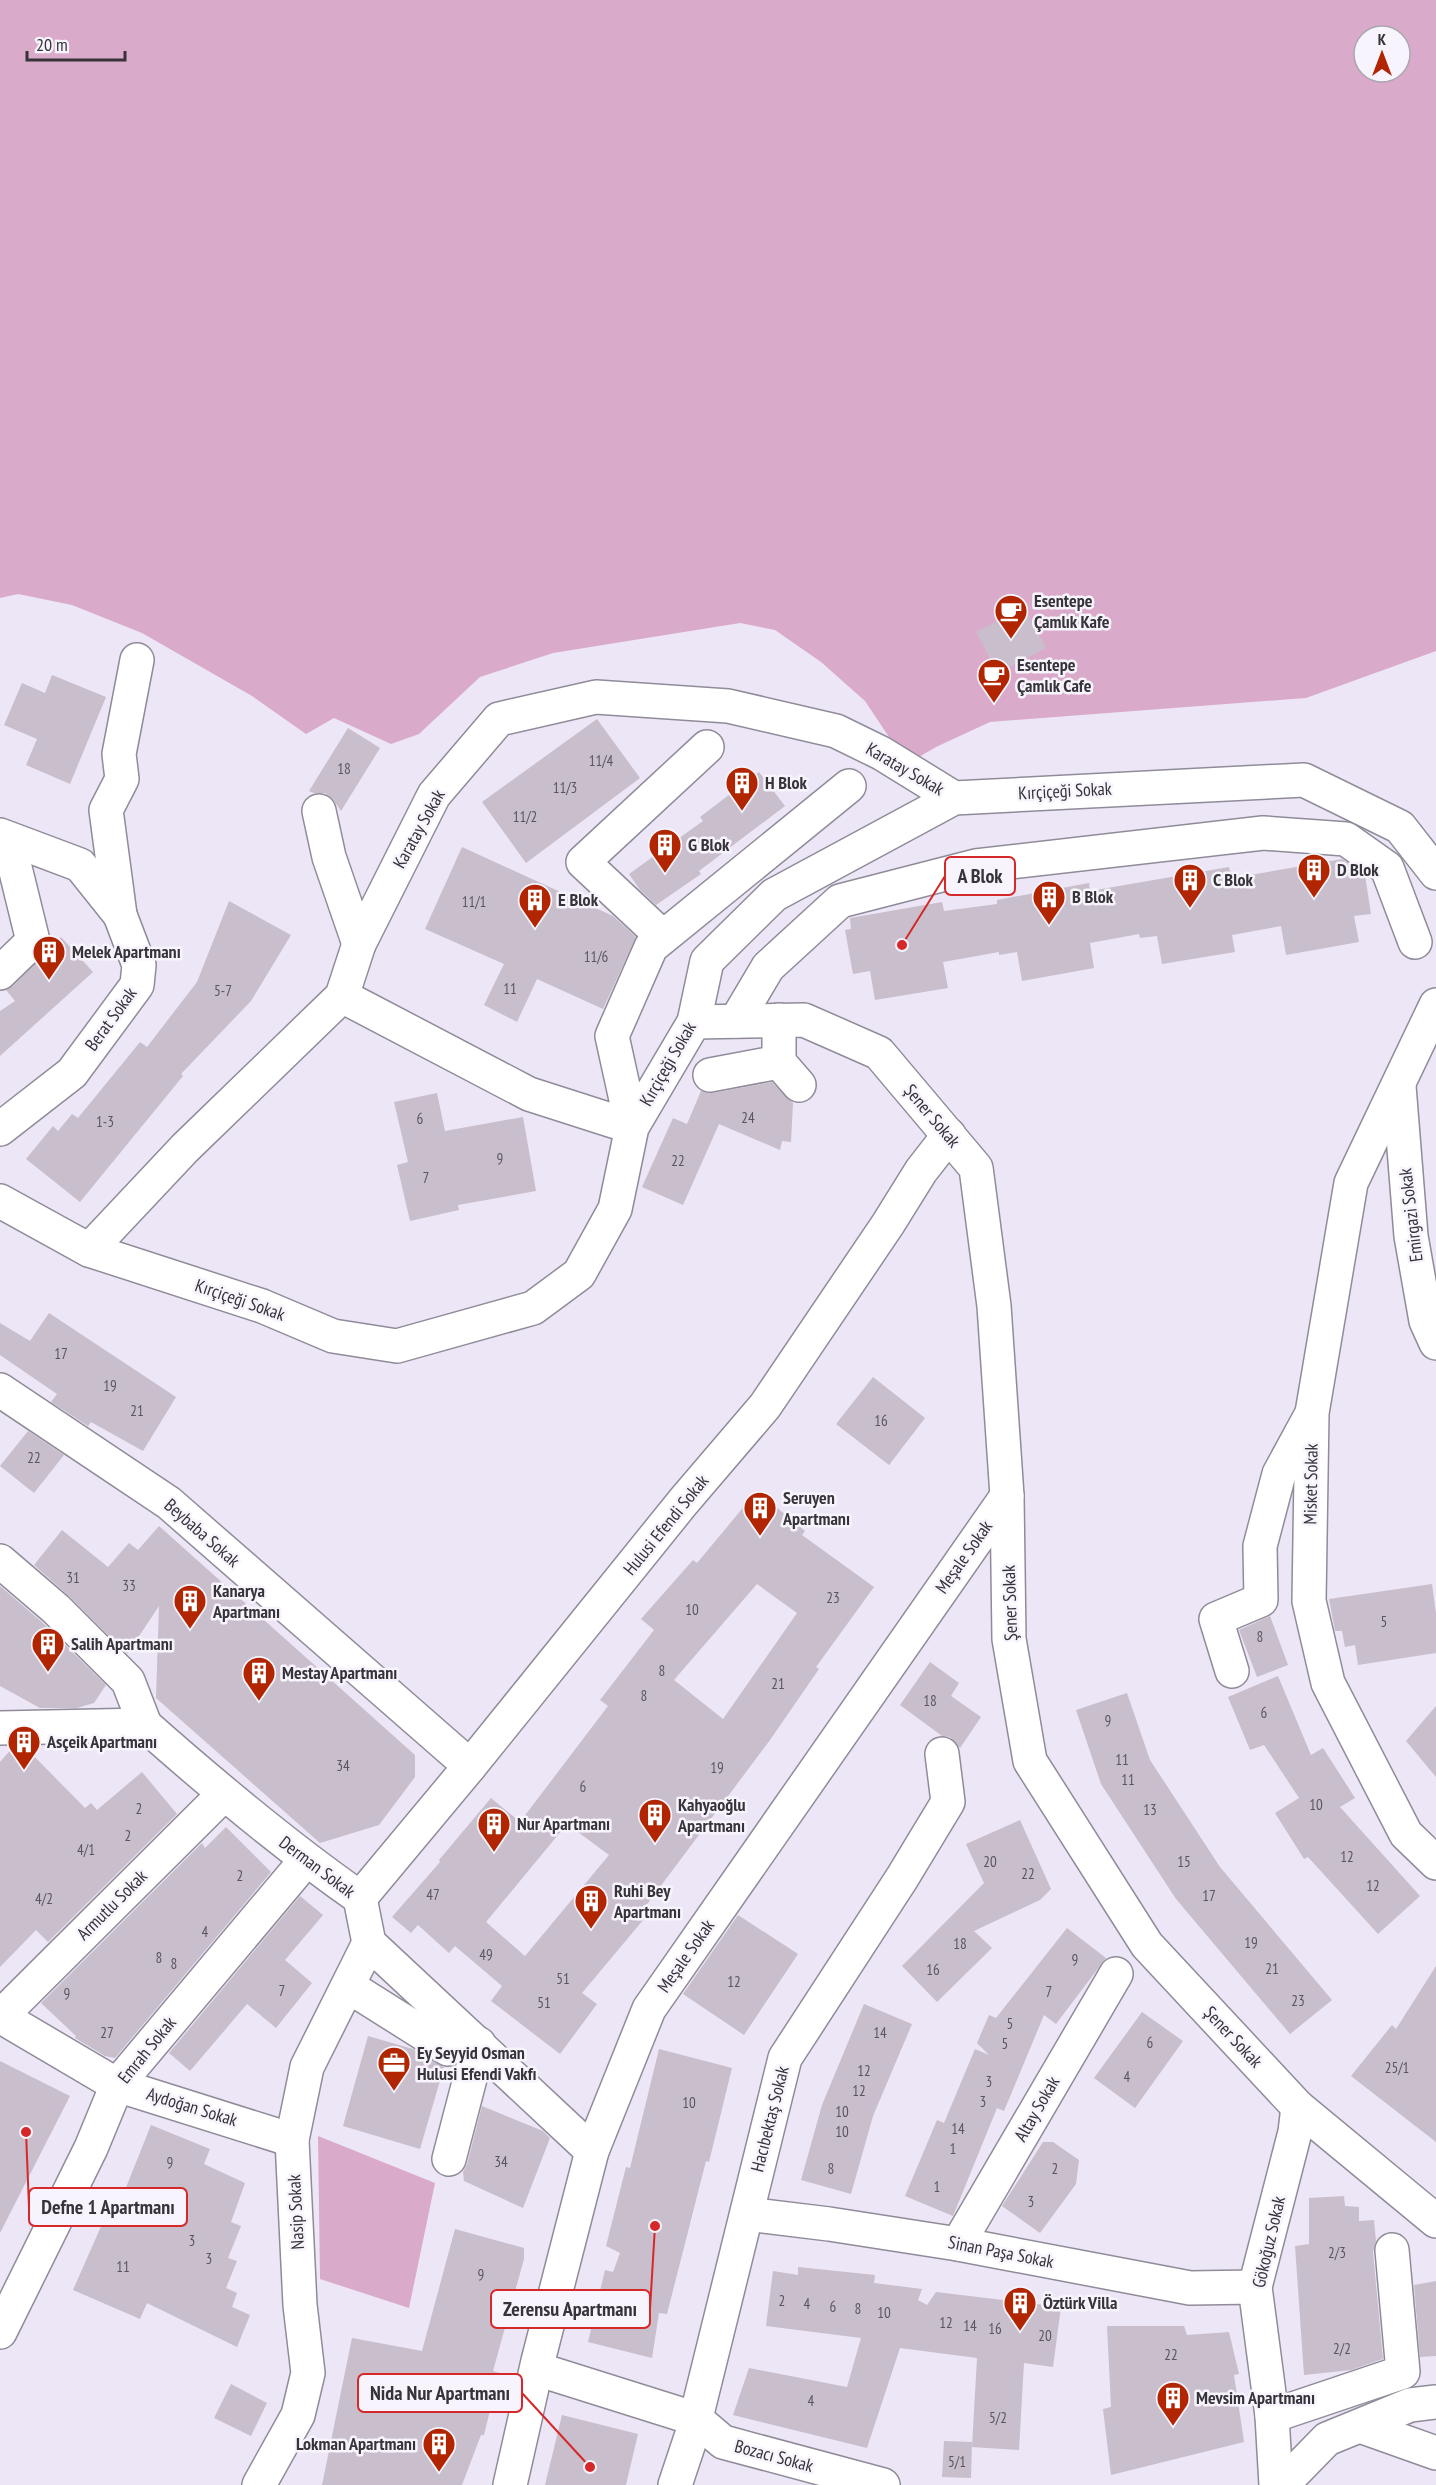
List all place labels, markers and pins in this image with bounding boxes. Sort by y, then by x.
place label: Esentepe Çamlık Kafe [1034,589,1110,633]
cafe icon: Esentepe Çamlık Kafe [993,593,1029,640]
place label: Esentepe Çamlık Cafe [1017,653,1092,697]
cafe icon: Esentepe Çamlık Cafe [976,657,1012,704]
building icon: H Blok [724,765,760,812]
place label: H Blok [765,771,807,794]
building icon: G Blok [647,827,683,874]
place label: G Blok [688,833,730,856]
building icon: D Blok [1296,852,1332,899]
callout: A Blok [945,857,1015,895]
place label: D Blok [1337,858,1379,881]
building icon: C Blok [1172,862,1208,909]
place label: C Blok [1213,868,1254,891]
building icon: B Blok [1031,879,1067,926]
building icon: E Blok [517,882,553,929]
place label: B Blok [1072,885,1114,908]
place label: E Blok [558,888,599,911]
building icon: Melek Apartmanı [31,934,67,981]
place label: Melek Apartmanı [72,940,181,963]
place label: Seruyen Apartmanı [782,1486,850,1530]
building icon: Seruyen Apartmanı [742,1490,778,1537]
place label: Kanarya Apartmanı [212,1579,280,1623]
building icon: Kanarya Apartmanı [172,1583,208,1630]
building icon: Salih Apartmanı [30,1626,66,1673]
place label: Salih Apartmanı [71,1632,173,1655]
building icon: Mestay Apartmanı [241,1655,277,1702]
place label: Mestay Apartmanı [282,1661,397,1684]
building icon: Asçeik Apartmanı [6,1724,42,1771]
place label: Asçeik Apartmanı [46,1730,157,1753]
place label: Kahyaoğlu Apartmanı [677,1793,746,1837]
building icon: Kahyaoğlu Apartmanı [637,1797,673,1844]
building icon: Nur Apartmanı [476,1806,512,1853]
place label: Nur Apartmanı [517,1812,610,1835]
place label: Ruhi Bey Apartmanı [613,1879,681,1923]
building icon: Ruhi Bey Apartmanı [573,1883,609,1930]
place label: Ey Seyyid Osman Hulusi Efendi Vakfı [417,2041,537,2085]
office icon: Ey Seyyid Osman Hulusi Efendi Vakfı [376,2045,412,2092]
callout: Defne 1 Apartmanı [29,2188,187,2226]
building icon: Öztürk Villa [1002,2285,1038,2332]
callout: Zerensu Apartmanı [491,2290,650,2328]
place label: Öztürk Villa [1043,2291,1117,2314]
callout: Nida Nur Apartmanı [358,2374,522,2412]
building icon: Mevsim Apartmanı [1155,2380,1191,2427]
place label: Mevsim Apartmanı [1196,2386,1315,2409]
building icon: Lokman Apartmanı [421,2426,457,2473]
place label: Lokman Apartmanı [296,2432,416,2455]

